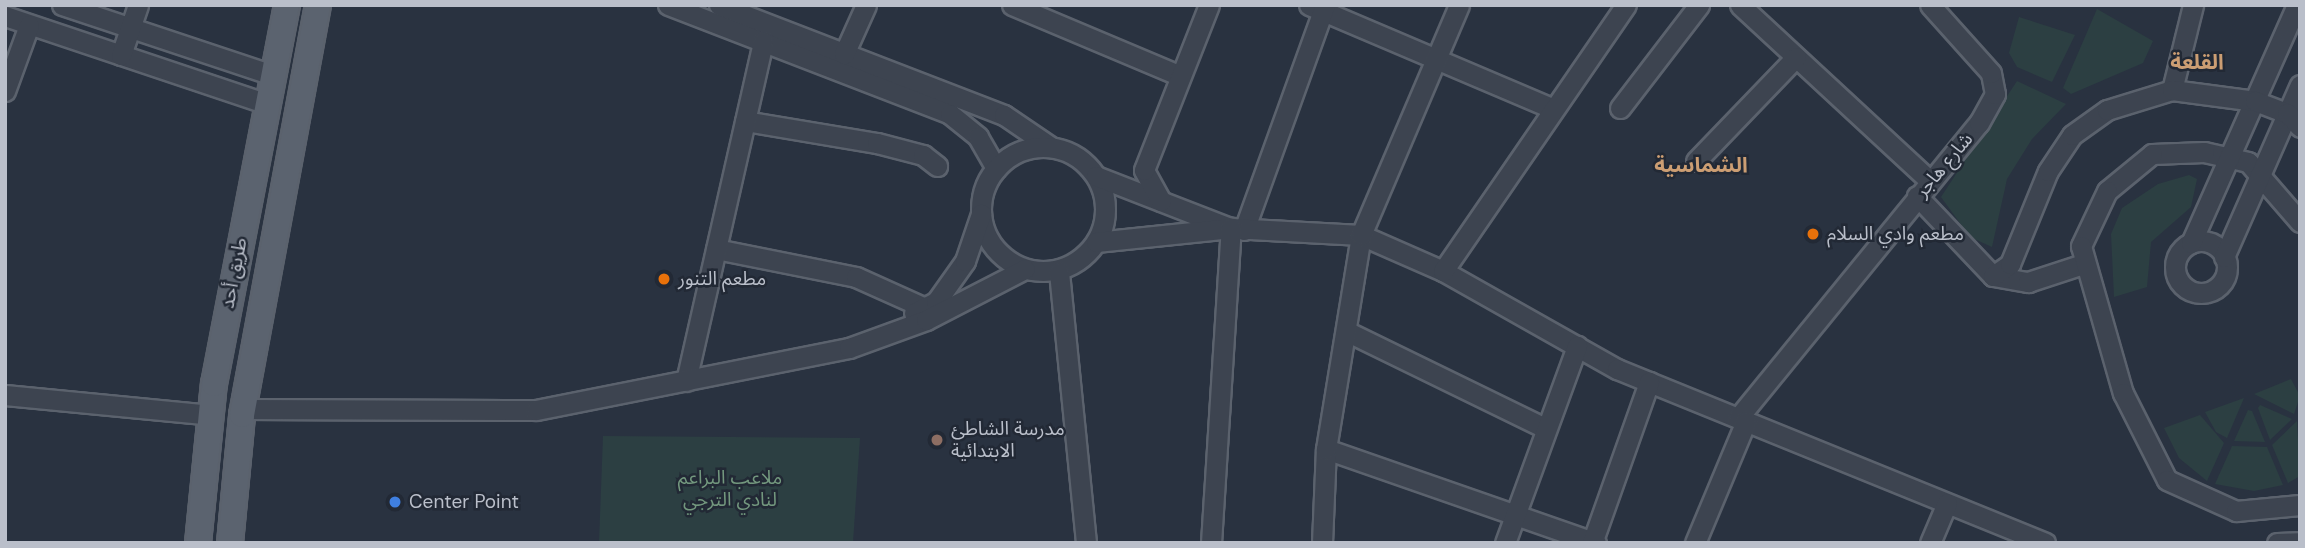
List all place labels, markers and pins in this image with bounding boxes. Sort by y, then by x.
place label: مطعم وادي السلام [1827,223,1964,245]
marker: مطعم وادي السلام [1805,226,1821,242]
place label: مطعم التنور [678,268,766,290]
marker: مطعم التنور [656,271,672,287]
place label: مدرسة الشاطئ الابتدائية [951,418,1065,462]
marker: مدرسة الشاطئ الابتدائية [929,432,945,448]
place label: Center Point [409,491,519,513]
marker: Center Point [387,494,403,510]

